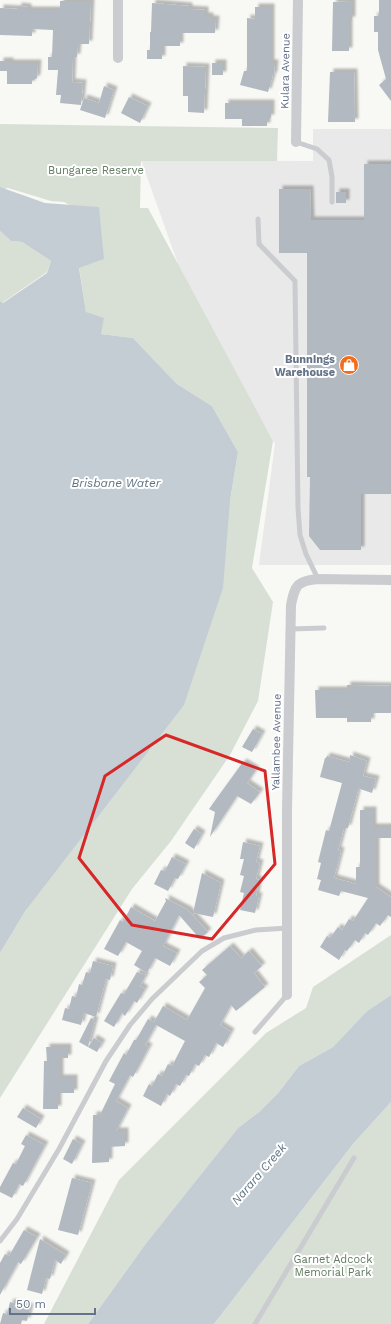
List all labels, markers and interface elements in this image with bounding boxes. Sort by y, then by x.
street label: Kulara Avenue [278,33,293,109]
park label: Bungaree Reserve [48,164,144,177]
place label: Bunnings Warehouse [275,353,335,379]
shop icon: Bunnings Warehouse [338,354,360,376]
water label: Brisbane Water [72,476,162,490]
street label: Yallambee Avenue [269,693,284,791]
water label: Narara Creek [229,1140,290,1207]
park label: Garnet Adcock Memorial Park [294,1253,372,1279]
scale bar [10,1290,95,1316]
text: 50 m [16,1297,46,1311]

